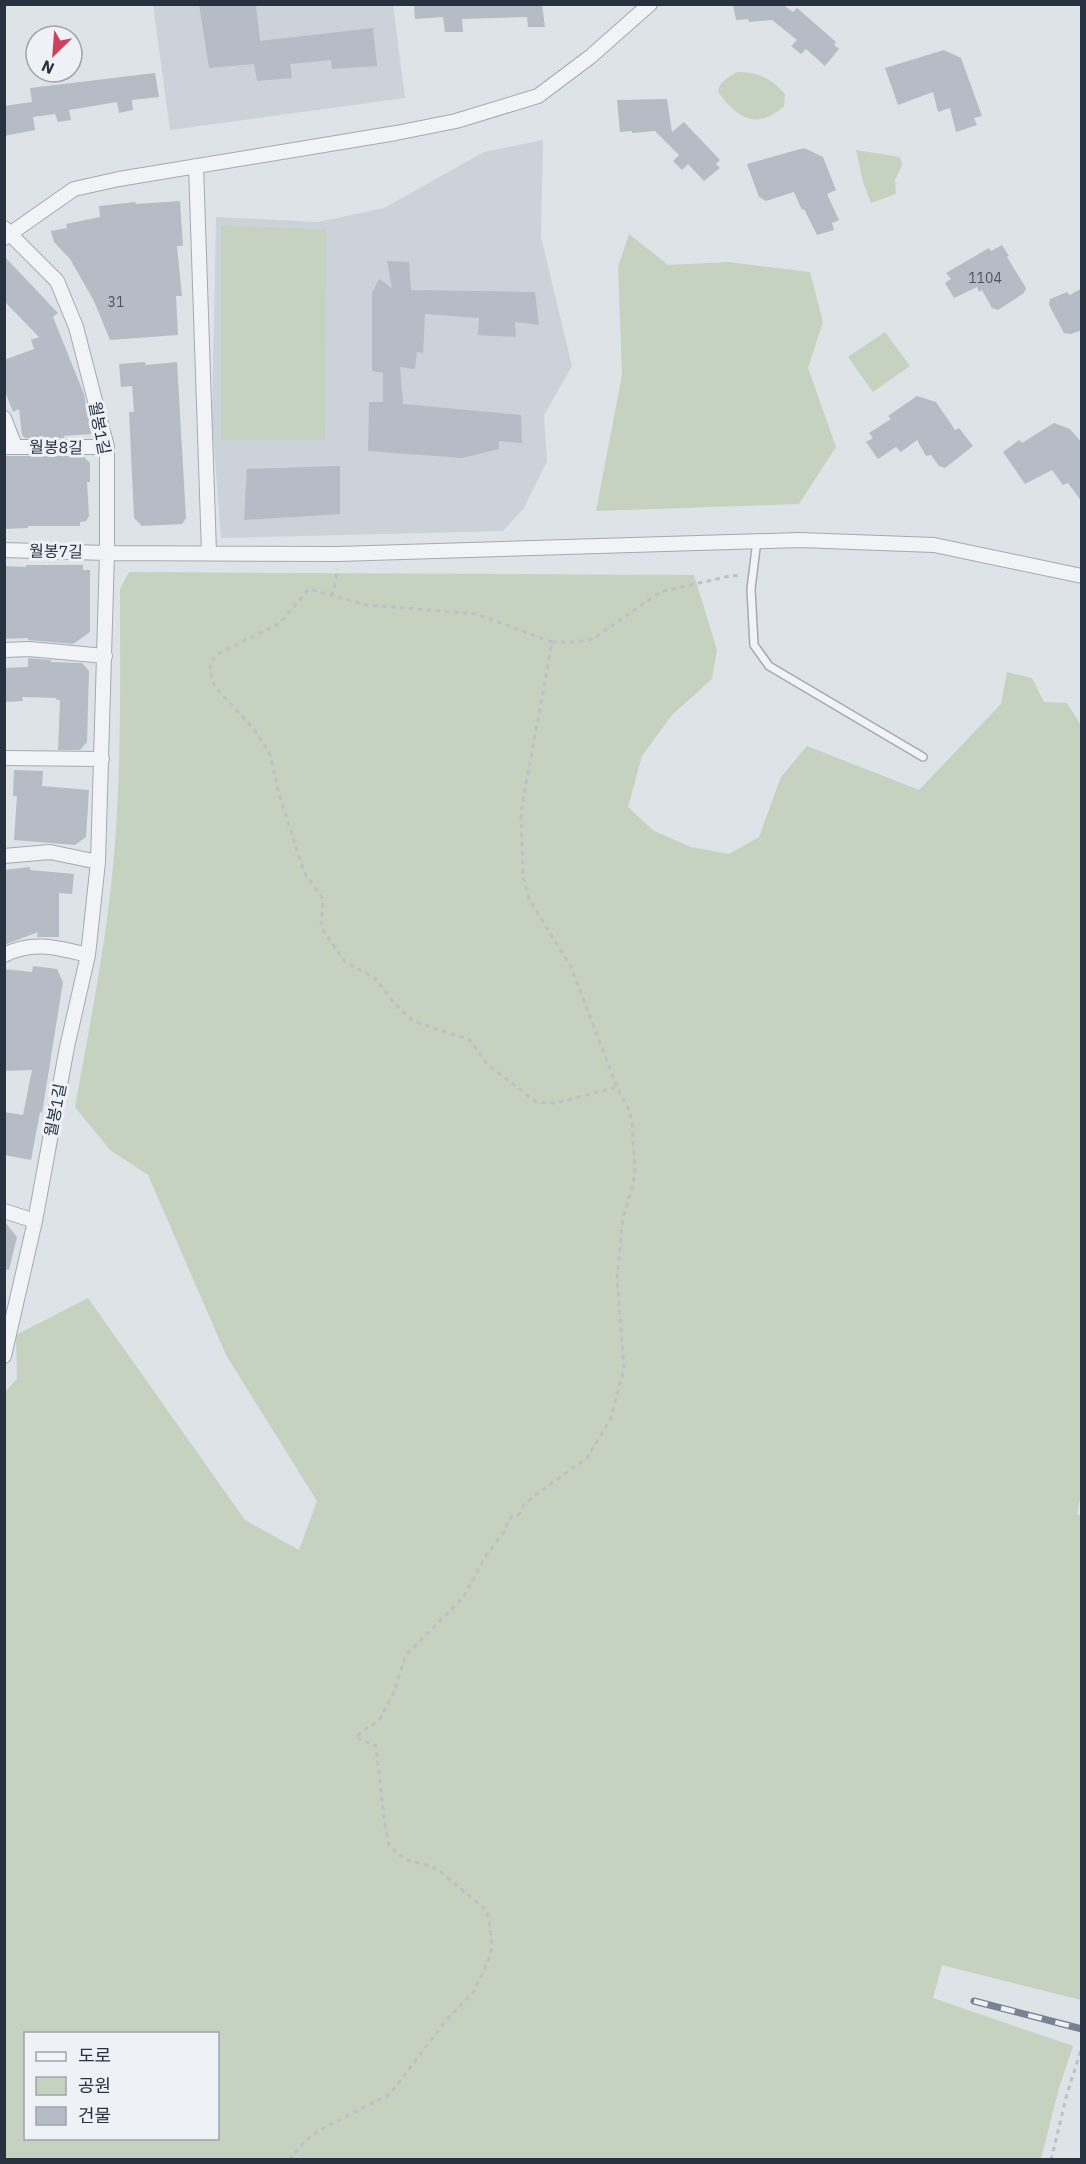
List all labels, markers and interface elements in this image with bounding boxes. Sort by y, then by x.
north arrow [24,24,84,84]
text: N [38,56,57,79]
house number: 1104 [968,269,1002,287]
house number: 31 [108,293,124,311]
street label: 월봉1길 [85,400,115,456]
street label: 월봉8길 [29,437,83,457]
street label: 월봉7길 [29,541,83,561]
street label: 월봉1길 [40,1082,70,1138]
legend [24,2032,219,2140]
text: 도로 [78,2044,111,2067]
text: 공원 [78,2074,111,2097]
text: 건물 [78,2104,111,2127]

